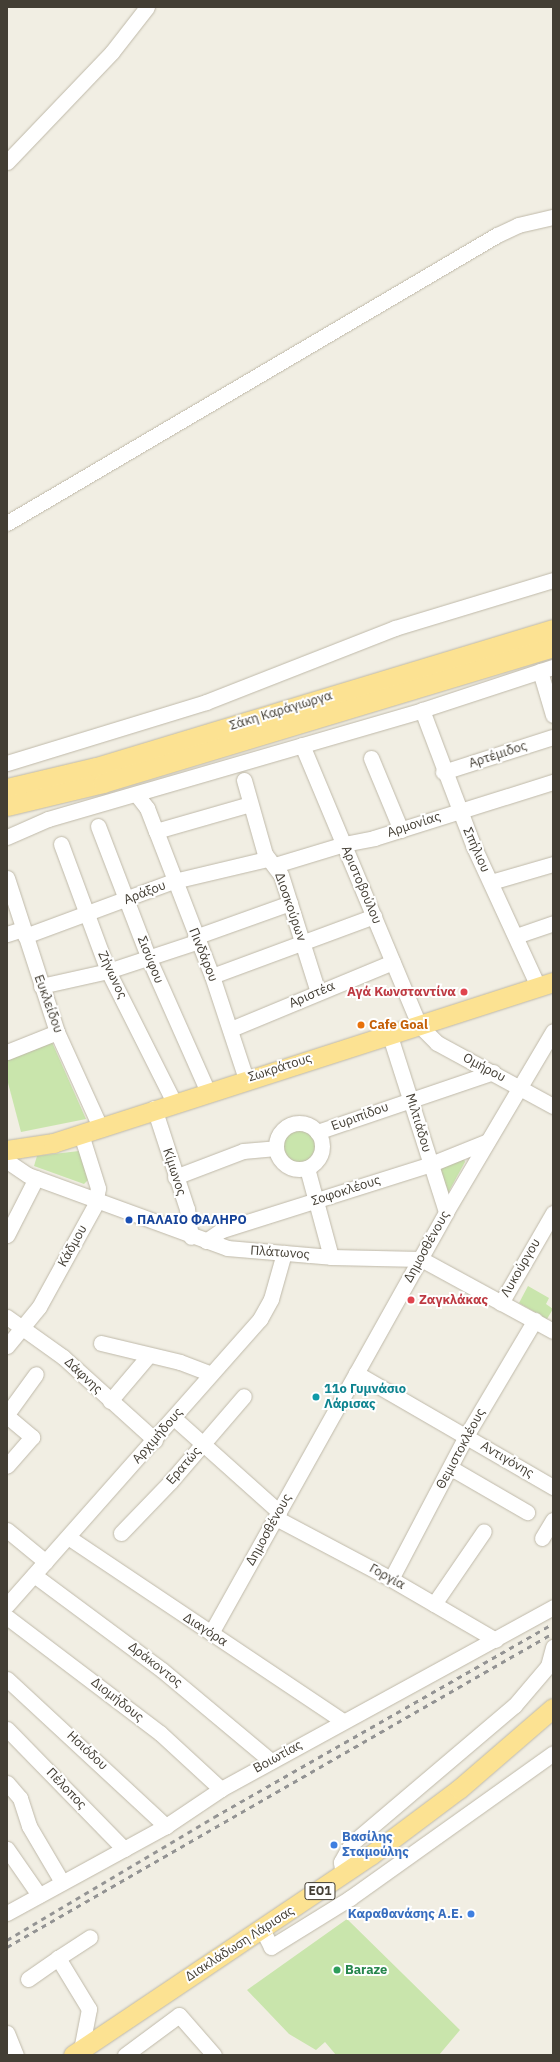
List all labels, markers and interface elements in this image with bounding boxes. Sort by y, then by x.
street label: Σάκη Καράγιωργα [228,688,334,734]
street label: Αρτέμιδος [467,738,529,772]
street label: Αρμονίας [385,809,443,841]
street label: Σπήλιου [459,825,493,875]
street label: Αριστοβούλου [337,843,385,927]
street label: Διοσκούρων [271,871,309,943]
street label: Αράξου [122,878,168,908]
street label: Πινδάρου [185,926,221,984]
street label: Σισύφου [133,934,167,986]
street label: Ζήνωνος [94,949,130,1001]
street label: Ευκλείδου [30,973,66,1035]
street label: Αριστέα [287,978,337,1012]
place label: Αγά Κωνσταντίνα [347,984,456,1000]
marker: Αγά Κωνσταντίνα [459,987,469,997]
place label: Cafe Goal [369,1017,428,1033]
marker: Cafe Goal [356,1020,366,1030]
street label: Σωκράτους [246,1050,314,1086]
street label: Ομήρου [460,1050,508,1086]
street label: Μιλτιάδου [402,1092,434,1154]
street label: Ευριπίδου [329,1099,391,1135]
street label: Κίμωνος [159,1146,189,1198]
street label: Σοφοκλέους [309,1172,383,1210]
street label: Δημοσθένους [401,1208,453,1286]
place label: ΠΑΛΑΙΟ ΦΑΛΗΡΟ [137,1212,247,1228]
marker: ΠΑΛΑΙΟ ΦΑΛΗΡΟ [124,1215,134,1225]
street label: Κάδμου [55,1222,91,1270]
street label: Λυκούργου [498,1236,544,1300]
street label: Πλάτωνος [250,1243,310,1263]
place label: Ζαγκλάκας [419,1292,488,1308]
marker: Ζαγκλάκας [406,1295,416,1305]
street label: Δάφνης [61,1354,105,1398]
place label: 11ο Γυμνάσιο Λάρισας [324,1382,406,1413]
marker: 11ο Γυμνάσιο Λάρισας [311,1392,321,1402]
street label: Αρχιμήδους [130,1405,186,1467]
street label: Θεμιστοκλέους [433,1406,489,1492]
street label: Αντιγόνης [478,1439,536,1481]
street label: Ερατώς [163,1444,205,1488]
street label: Δημοσθένους [243,1491,295,1569]
street label: Γοργία [366,1561,408,1593]
street label: Διαγόρα [180,1610,230,1650]
street label: Δράκοντος [125,1639,185,1691]
street label: Διομήδους [88,1675,146,1725]
street label: Ησιόδου [63,1728,111,1774]
street label: Βοιωτίας [251,1737,305,1777]
street label: Πέλοπος [43,1765,89,1813]
place label: Βασίλης Σταμούλης [342,1830,409,1861]
marker: Βασίλης Σταμούλης [329,1840,339,1850]
road number: ΕΟ1 [304,1881,336,1901]
street label: Διακλάδωση Λάρισας [183,1903,297,1985]
place label: Καραθανάσης Α.Ε. [348,1906,463,1922]
marker: Καραθανάσης Α.Ε. [466,1909,476,1919]
place label: Baraze [345,1962,387,1978]
marker: Baraze [332,1965,342,1975]

